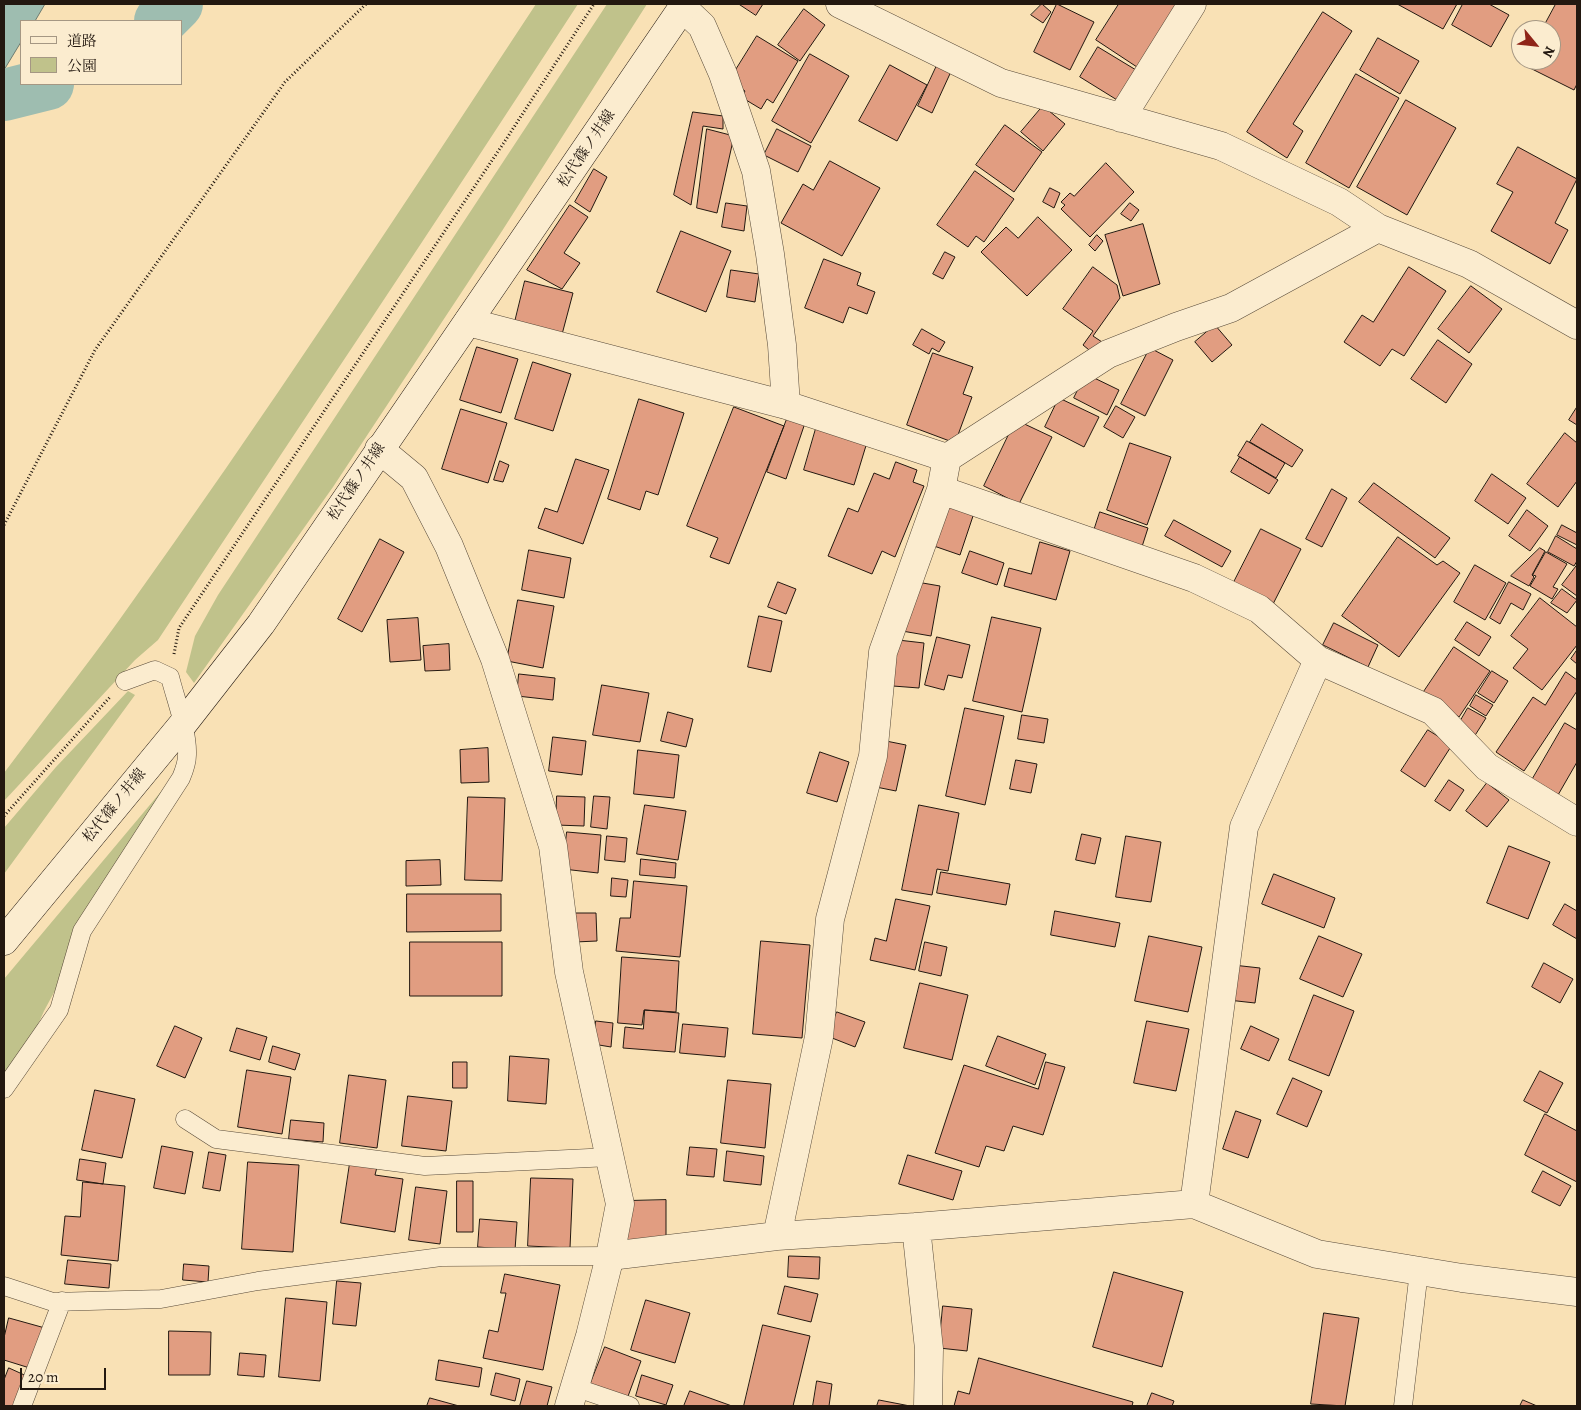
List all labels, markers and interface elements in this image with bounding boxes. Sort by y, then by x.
legend [20,20,182,85]
north arrow [1511,20,1561,70]
text: 道路 [67,31,97,51]
text: N [1538,43,1560,61]
text: 公園 [67,56,97,76]
street label: 松代篠ノ井線 [554,107,620,191]
street label: 松代篠ノ井線 [324,440,390,524]
street label: 松代篠ノ井線 [80,765,150,847]
scale bar [22,1358,109,1390]
text: 20 m [28,1367,59,1387]

